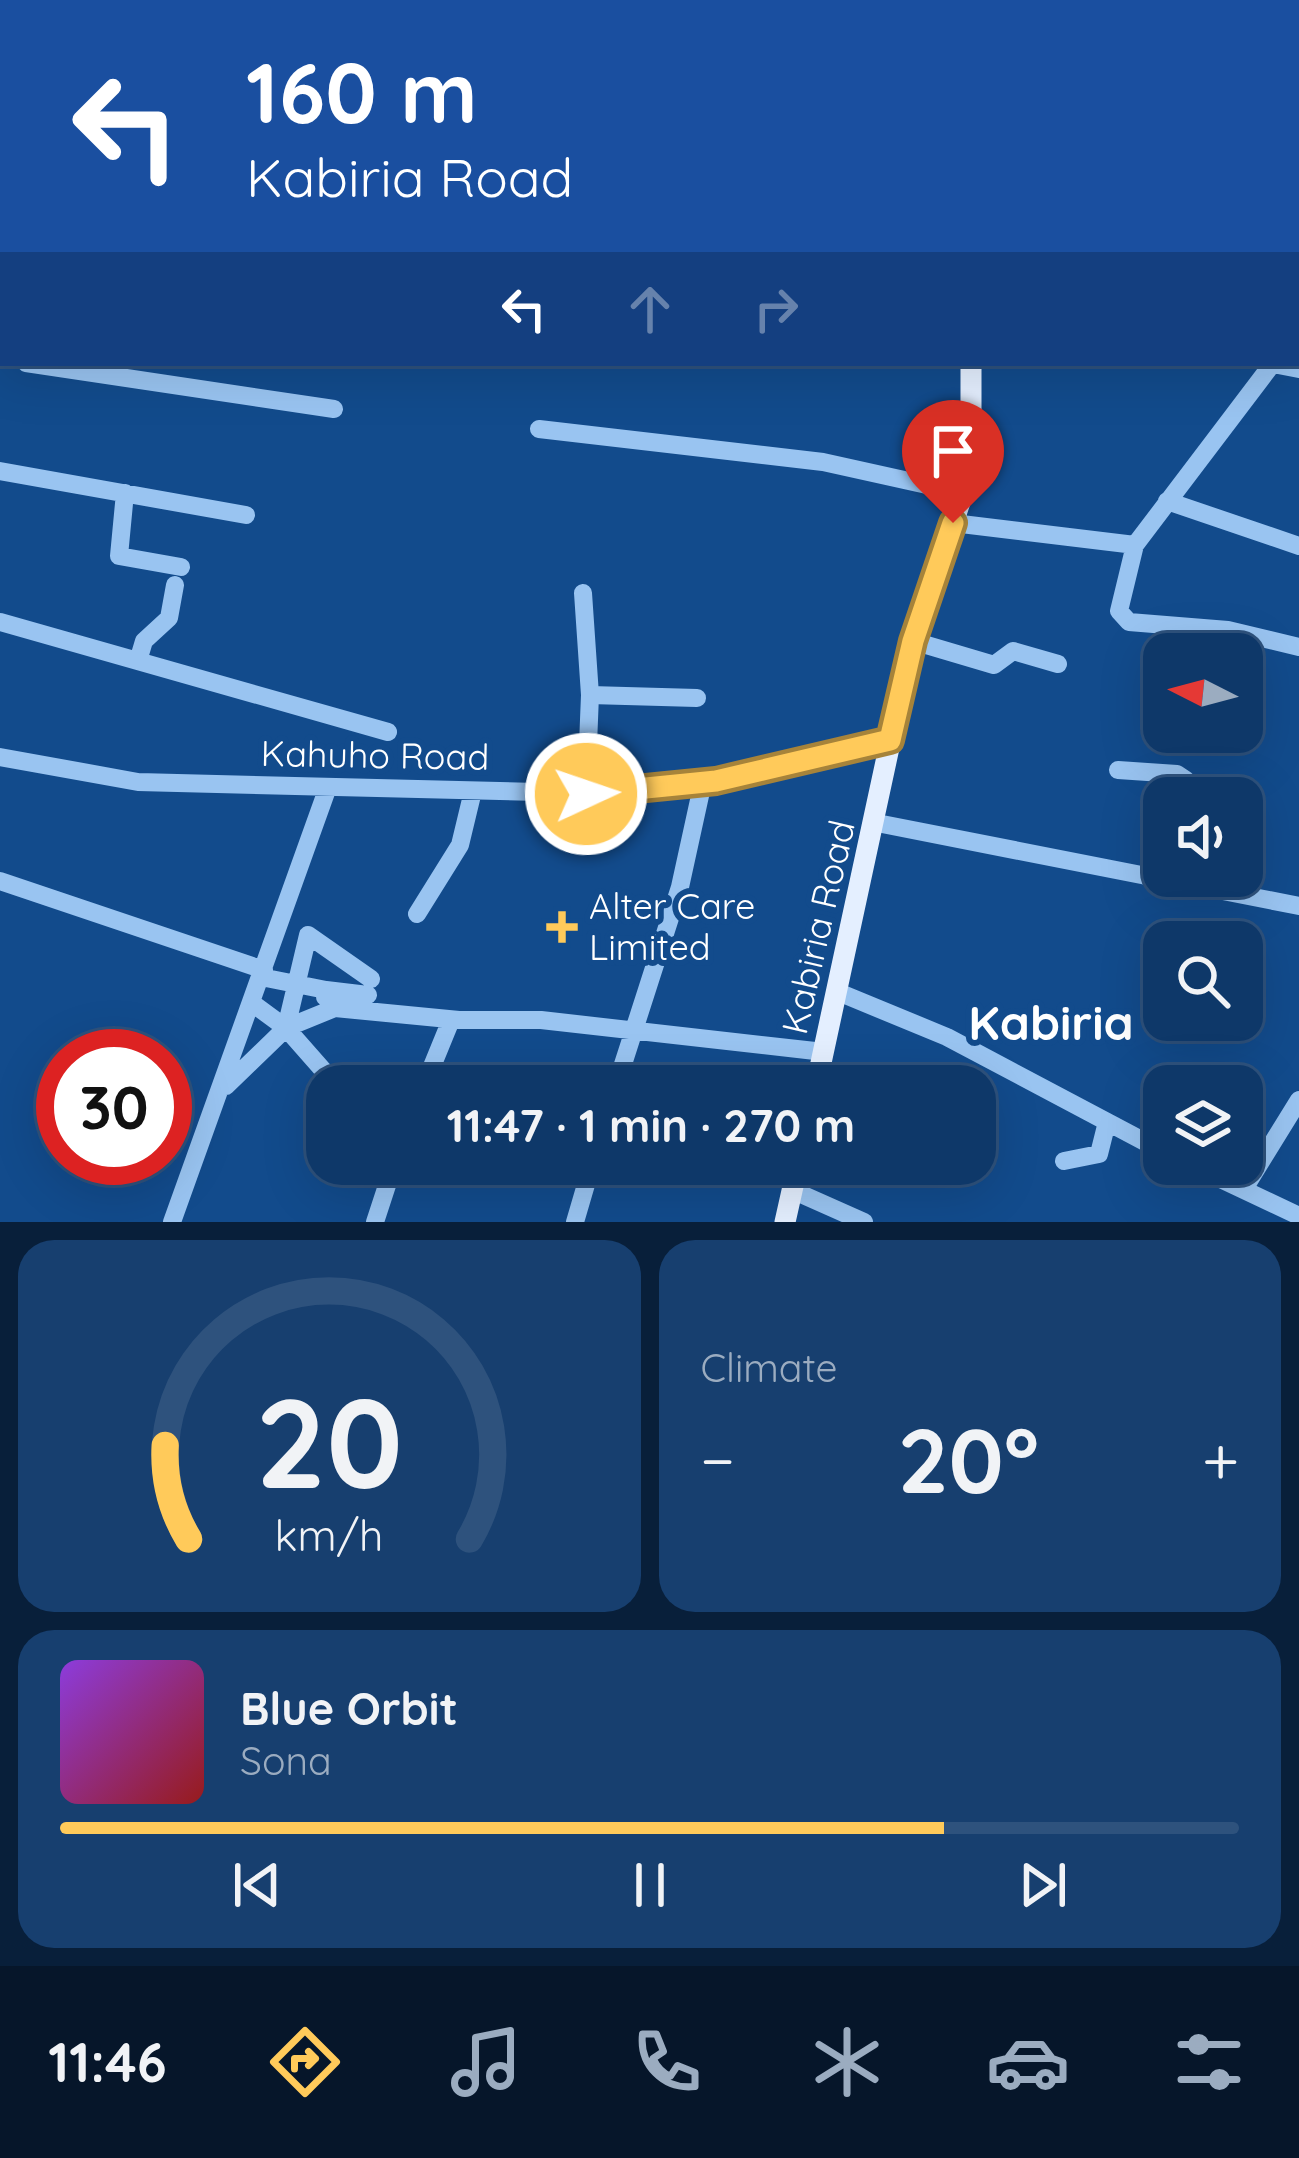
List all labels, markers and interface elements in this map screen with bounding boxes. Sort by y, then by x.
text: 160 m [246,39,478,144]
icon: left [48,48,204,204]
text: Kabiria Road [246,143,573,211]
icon: left [491,276,557,342]
icon: ahead [617,276,683,342]
icon: right [743,276,809,342]
pin [902,400,1004,523]
icon: arrive [920,418,986,484]
north arrow [1143,633,1263,753]
map controls [1143,633,1263,1185]
street label: Kahuho Road [260,730,490,779]
position arrow [523,731,649,857]
button: sound [1143,777,1263,897]
street label: Kabiria Road [771,816,864,1038]
place label: Alter Care Limited [589,883,755,969]
marker: Alter Care Limited [546,911,578,943]
button: search [1143,921,1263,1041]
district label: Kabiria [968,992,1134,1052]
speed limit sign: 30 [36,1029,192,1185]
button: layers [1143,1065,1263,1185]
text: 11:47 · 1 min · 270 m [447,1097,855,1153]
text: Climate [701,1343,838,1392]
text: 20 [255,1363,403,1519]
text: 20° [897,1403,1039,1516]
text: − [701,1418,735,1501]
text: + [1202,1418,1239,1501]
text: km/h [275,1508,384,1562]
text: Blue Orbit [240,1680,458,1736]
text: Sona [240,1736,332,1785]
icon: previous [224,1852,290,1918]
icon: pause [617,1852,683,1918]
icon: next [1010,1852,1076,1918]
icon: directions [263,2020,347,2104]
icon: music [444,2020,528,2104]
icon: phone [625,2020,709,2104]
icon: climate [805,2020,889,2104]
icon: car [986,2020,1070,2104]
icon: filters [1167,2020,1251,2104]
text: 11:46 [48,2028,167,2096]

